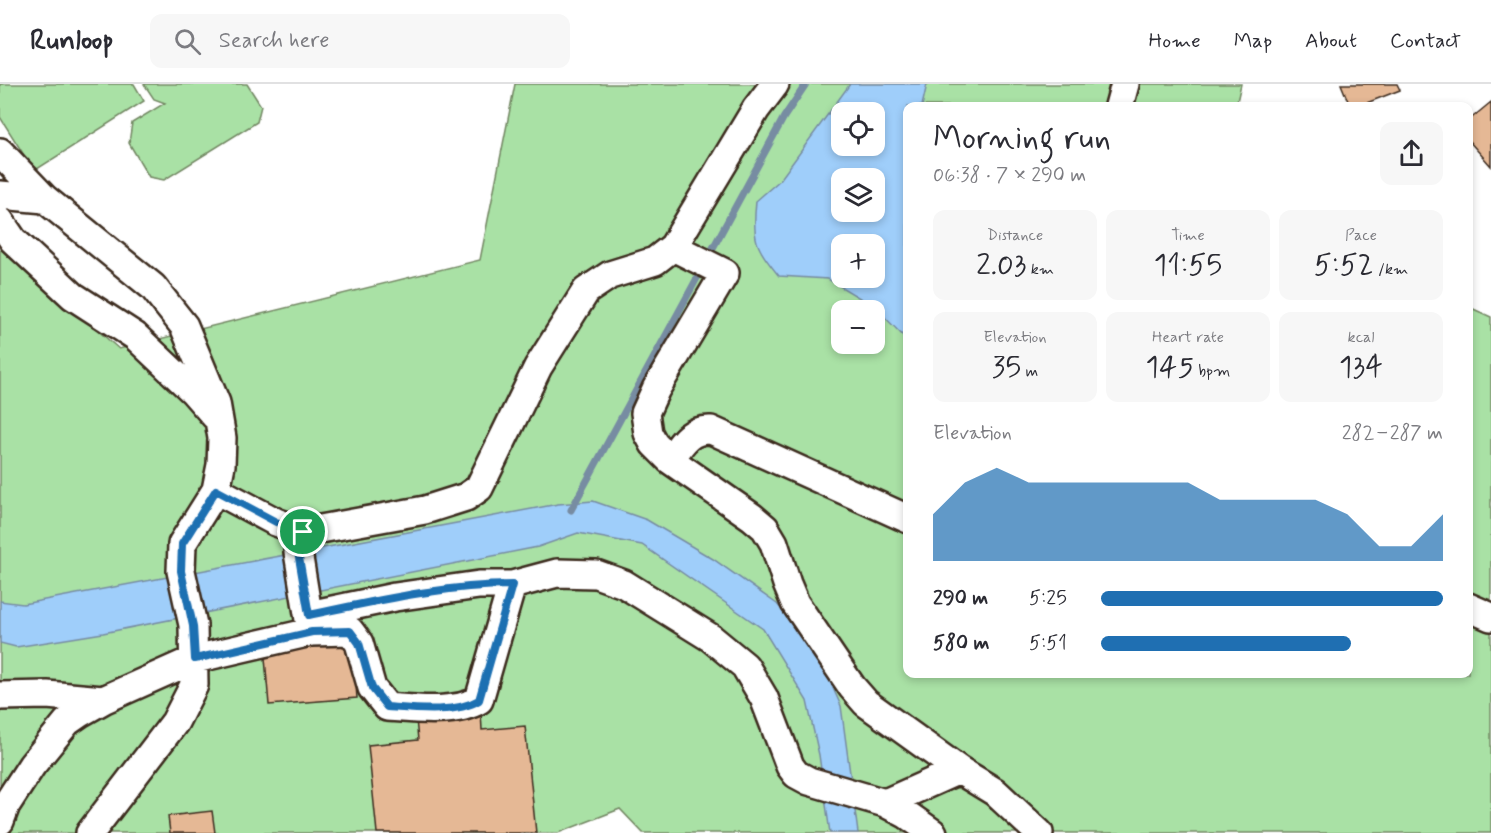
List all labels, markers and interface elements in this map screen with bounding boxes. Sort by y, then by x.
search box [150,14,570,68]
text: Runloop [30,23,114,60]
icon: search [171,25,204,58]
text: Search here [219,27,329,55]
text: Home [1149,27,1201,55]
text: Map [1234,27,1272,55]
text: About [1305,27,1357,55]
text: Contact [1390,27,1461,55]
map controls [831,102,885,354]
button: locate [831,102,885,156]
text: Morning run [933,117,1111,161]
button: share [1380,122,1443,185]
text: 06:38 · 7 × 290 m [933,162,1086,189]
button: layers [831,168,885,222]
text: Distance [987,225,1043,246]
text: Time [1171,225,1205,246]
text: Pace [1345,225,1377,246]
button: + [831,234,885,288]
text: 2.03 [976,246,1026,285]
text: 11:55 [1154,246,1222,285]
text: 5:52 [1314,246,1374,285]
text: km [1026,259,1054,280]
text: /km [1374,259,1408,280]
button: − [831,300,885,354]
text: Elevation [984,327,1047,348]
text: Heart rate [1152,327,1224,348]
text: kcal [1348,327,1374,348]
text: 35 [992,348,1021,387]
text: 145 [1146,348,1194,387]
text: 134 [1339,348,1383,387]
text: m [1021,361,1038,382]
text: bpm [1194,361,1230,382]
text: Elevation [933,420,1012,447]
text: 282–287 m [1342,420,1443,447]
pin [277,506,328,557]
icon: arrive [286,515,319,548]
text: 290 m [933,585,988,612]
text: 5:25 [1029,585,1067,612]
text: 580 m [933,630,989,657]
text: 5:51 [1029,630,1067,657]

